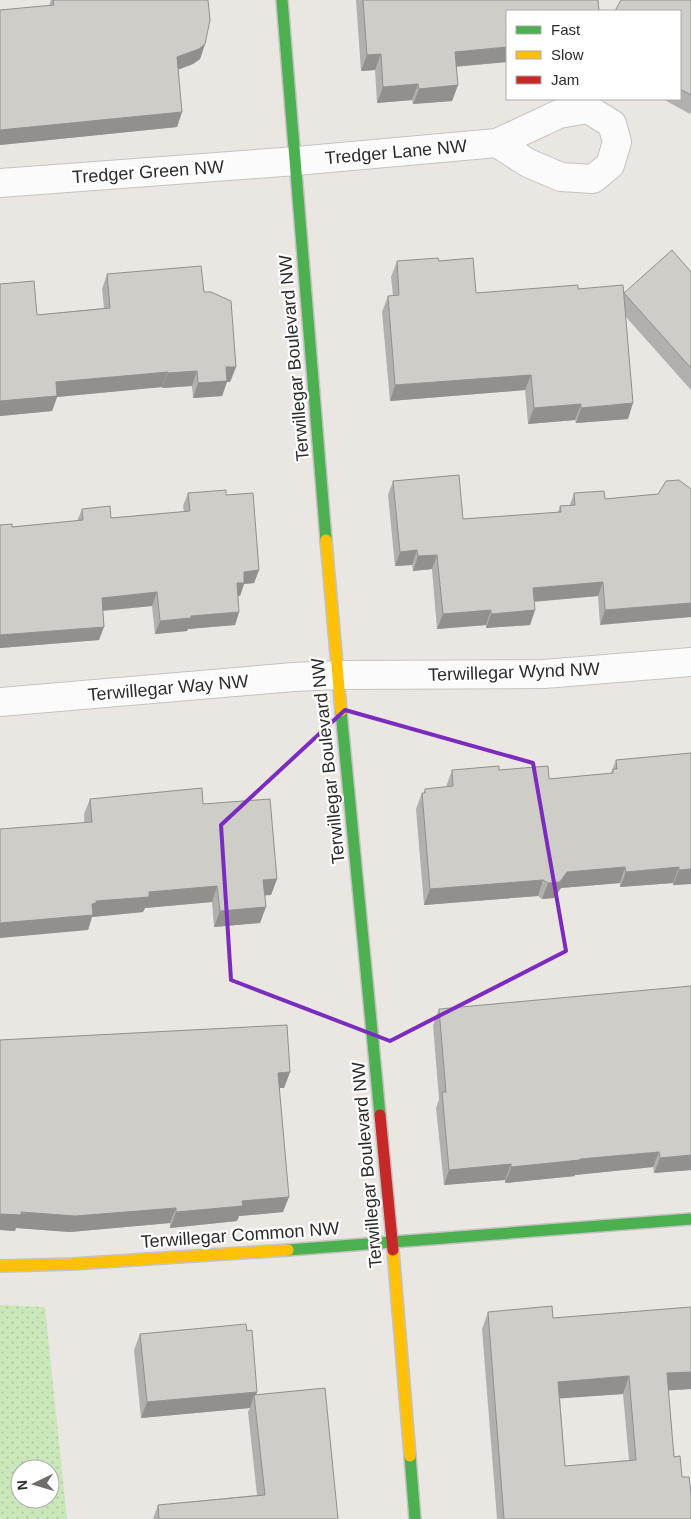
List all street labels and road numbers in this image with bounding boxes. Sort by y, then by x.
street label: Tredger Lane NW [324,136,468,168]
street label: Tredger Green NW [71,157,225,187]
street label: Terwillegar Boulevard NW [275,254,313,462]
street label: Terwillegar Boulevard NW [307,657,349,865]
street label: Terwillegar Wynd NW [428,659,600,685]
street label: Terwillegar Way NW [87,671,249,705]
street label: Terwillegar Boulevard NW [348,1061,386,1269]
street label: Terwillegar Common NW [140,1218,340,1252]

